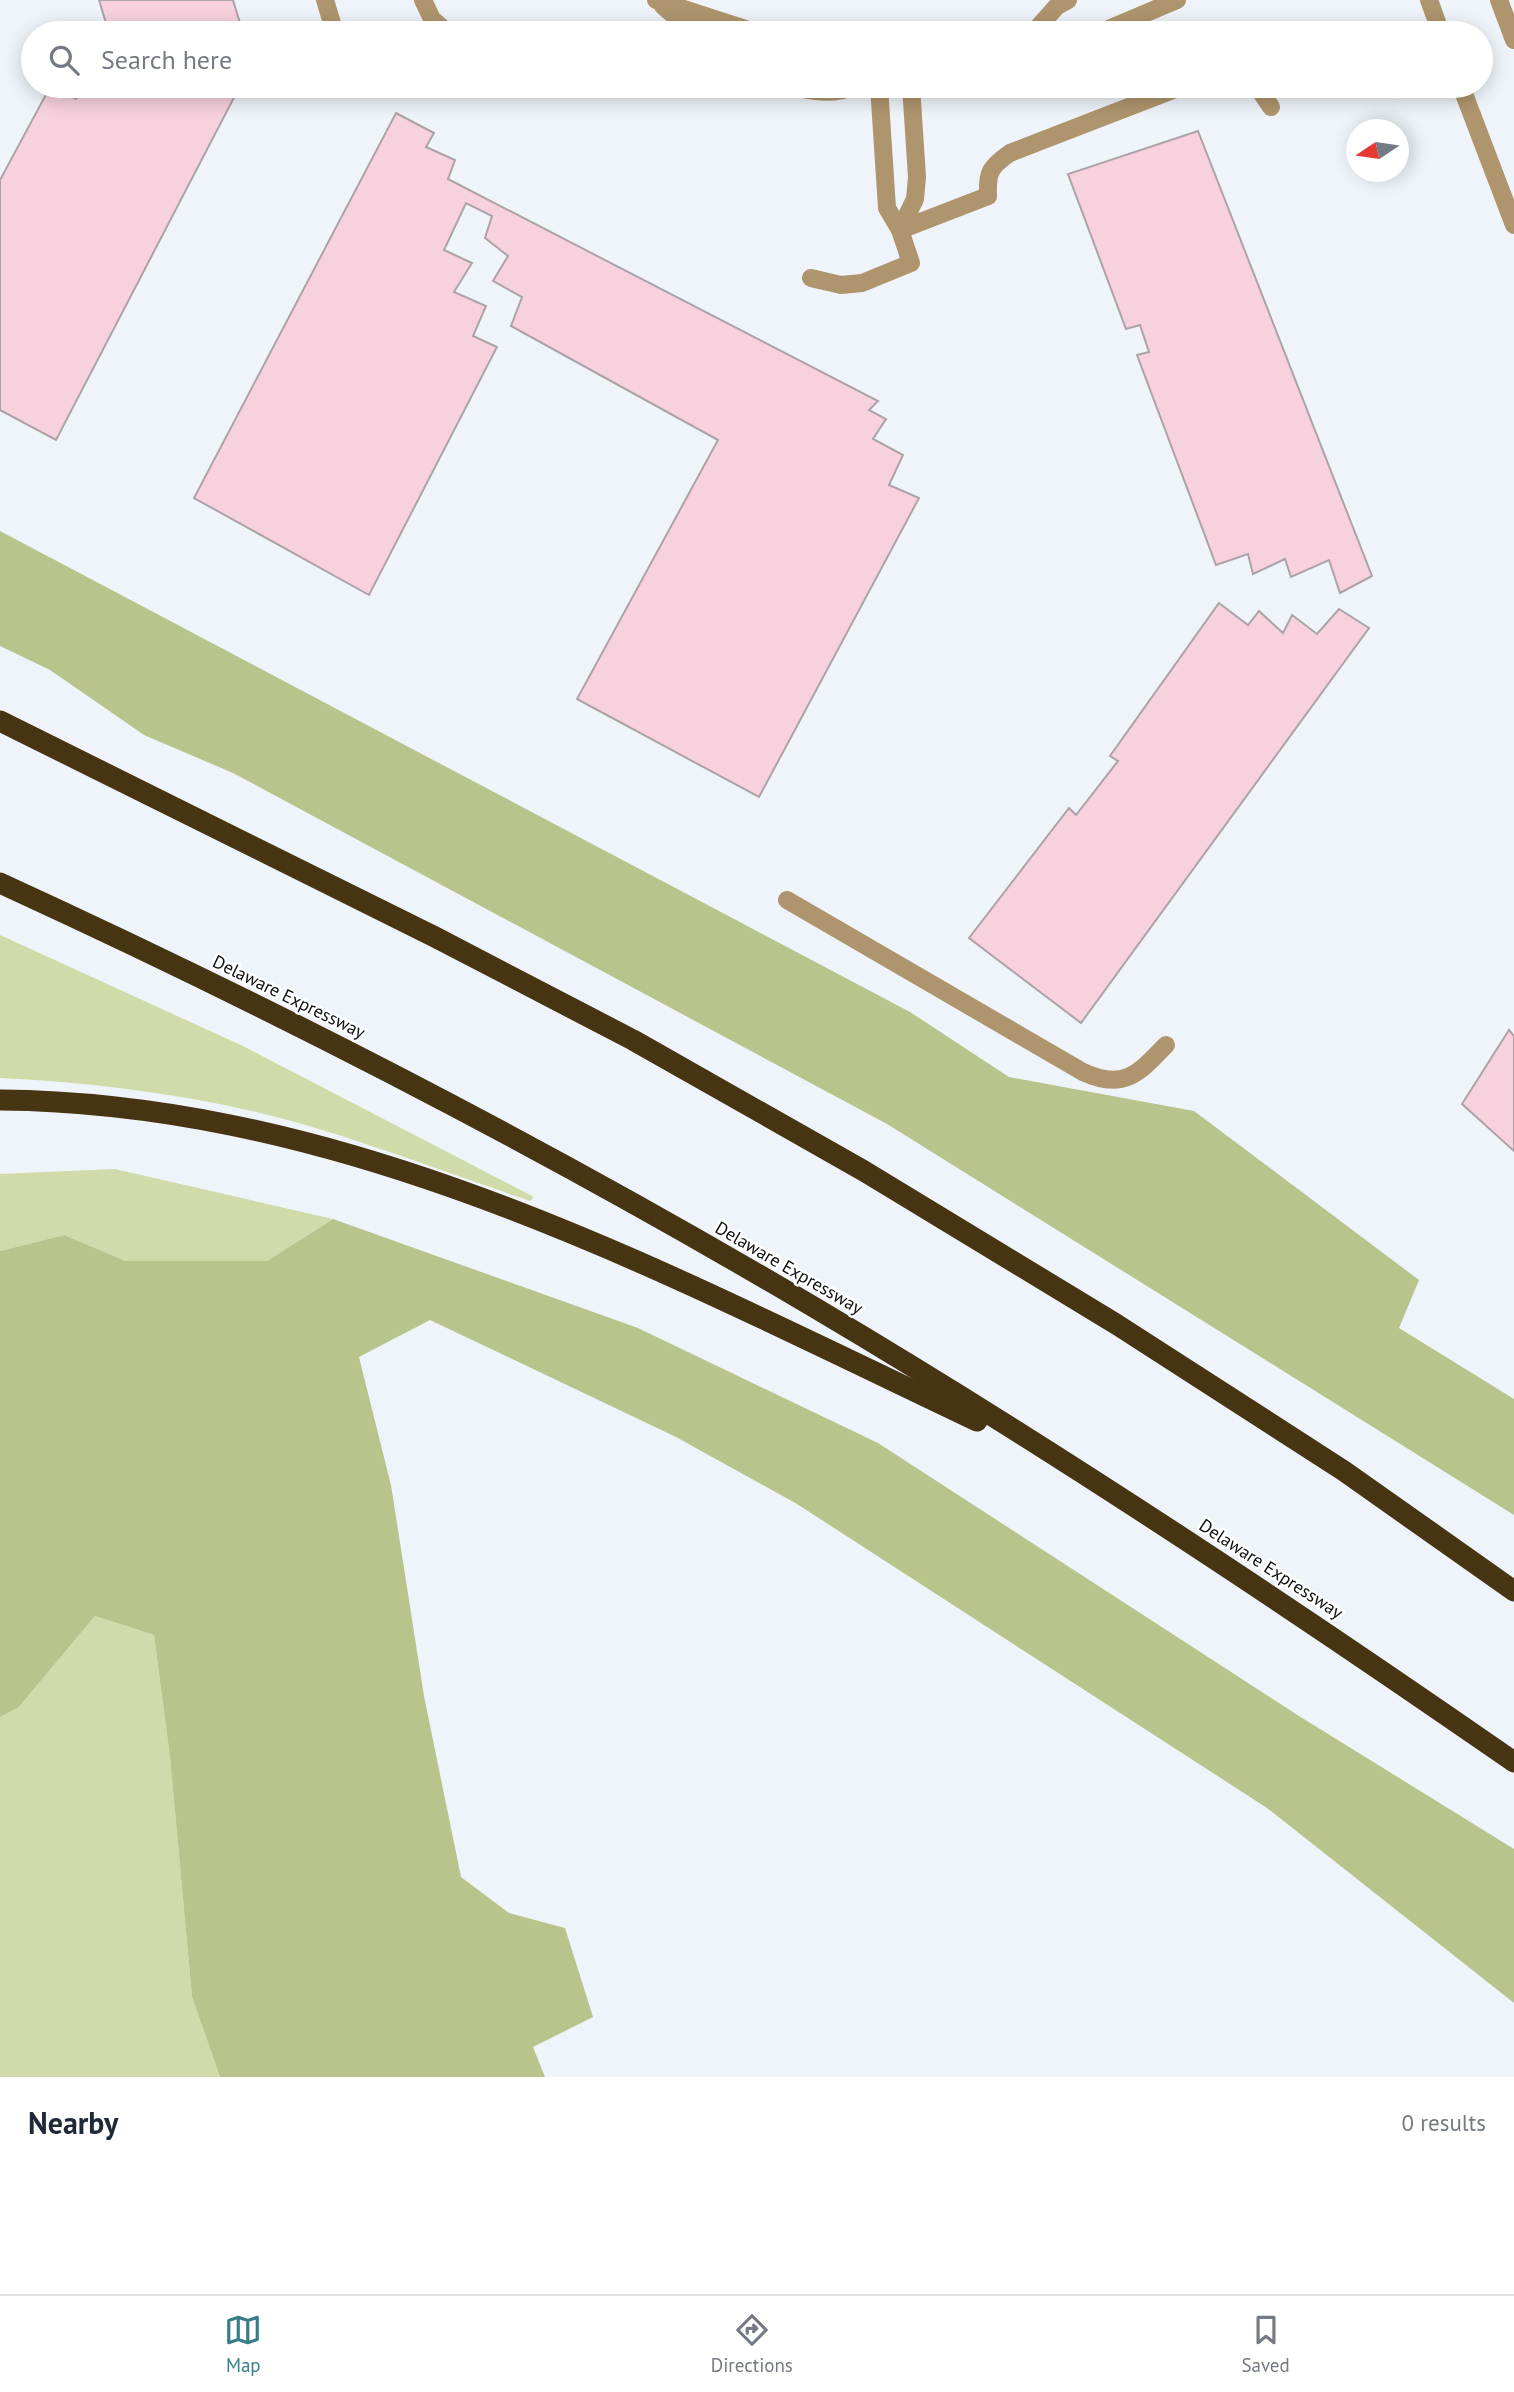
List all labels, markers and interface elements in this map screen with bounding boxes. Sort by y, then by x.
search box [21,21,1493,98]
icon: search [45,41,83,79]
text: Search here [101,43,232,76]
north arrow [1346,119,1409,182]
street label: Delaware Expressway [209,950,370,1044]
street label: Delaware Expressway [711,1216,868,1320]
street label: Delaware Expressway [1195,1513,1348,1624]
text: Nearby [28,2103,118,2142]
text: 0 results [1402,2108,1486,2137]
tab: Map [224,2311,262,2377]
tab: Directions [711,2311,793,2377]
tab: Saved [1241,2311,1290,2377]

